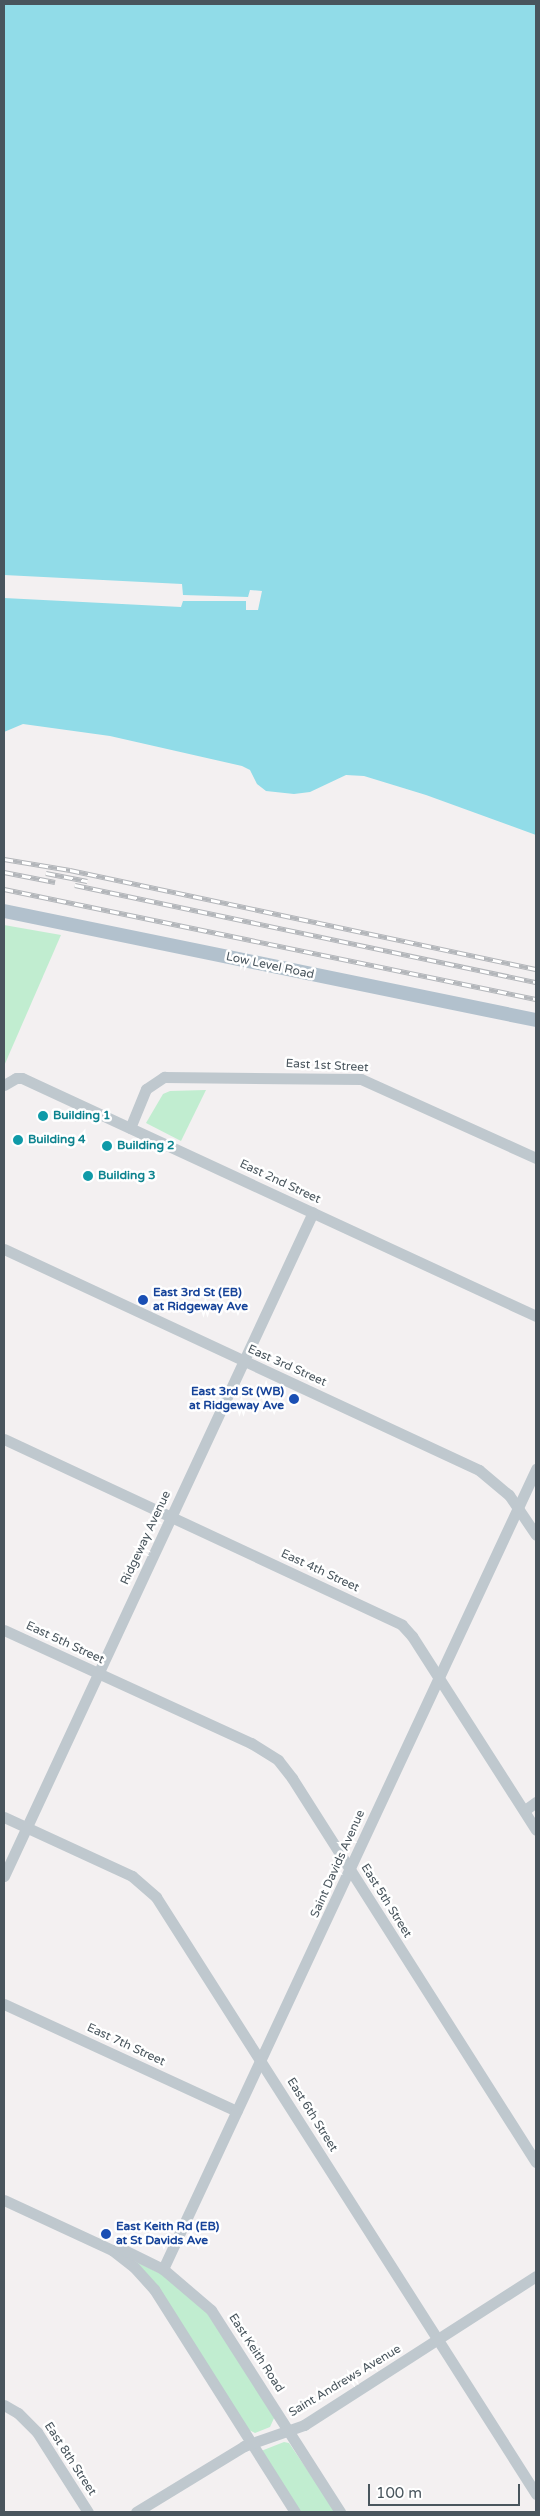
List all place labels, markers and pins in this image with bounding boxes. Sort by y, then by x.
place label: Building 1 [53,1109,111,1123]
marker: Building 1 [37,1110,49,1122]
place label: Building 4 [28,1133,86,1147]
marker: Building 4 [12,1134,24,1146]
place label: Building 2 [117,1139,175,1153]
marker: Building 2 [101,1140,113,1152]
place label: Building 3 [98,1169,156,1183]
marker: Building 3 [82,1170,94,1182]
place label: East 3rd St (EB) at Ridgeway Ave [153,1286,248,1314]
marker: East 3rd St (EB) at Ridgeway Ave [137,1294,149,1306]
place label: East 3rd St (WB) at Ridgeway Ave [189,1385,284,1413]
marker: East 3rd St (WB) at Ridgeway Ave [288,1393,300,1405]
place label: East Keith Rd (EB) at St Davids Ave [116,2220,219,2248]
marker: East Keith Rd (EB) at St Davids Ave [100,2228,112,2240]

